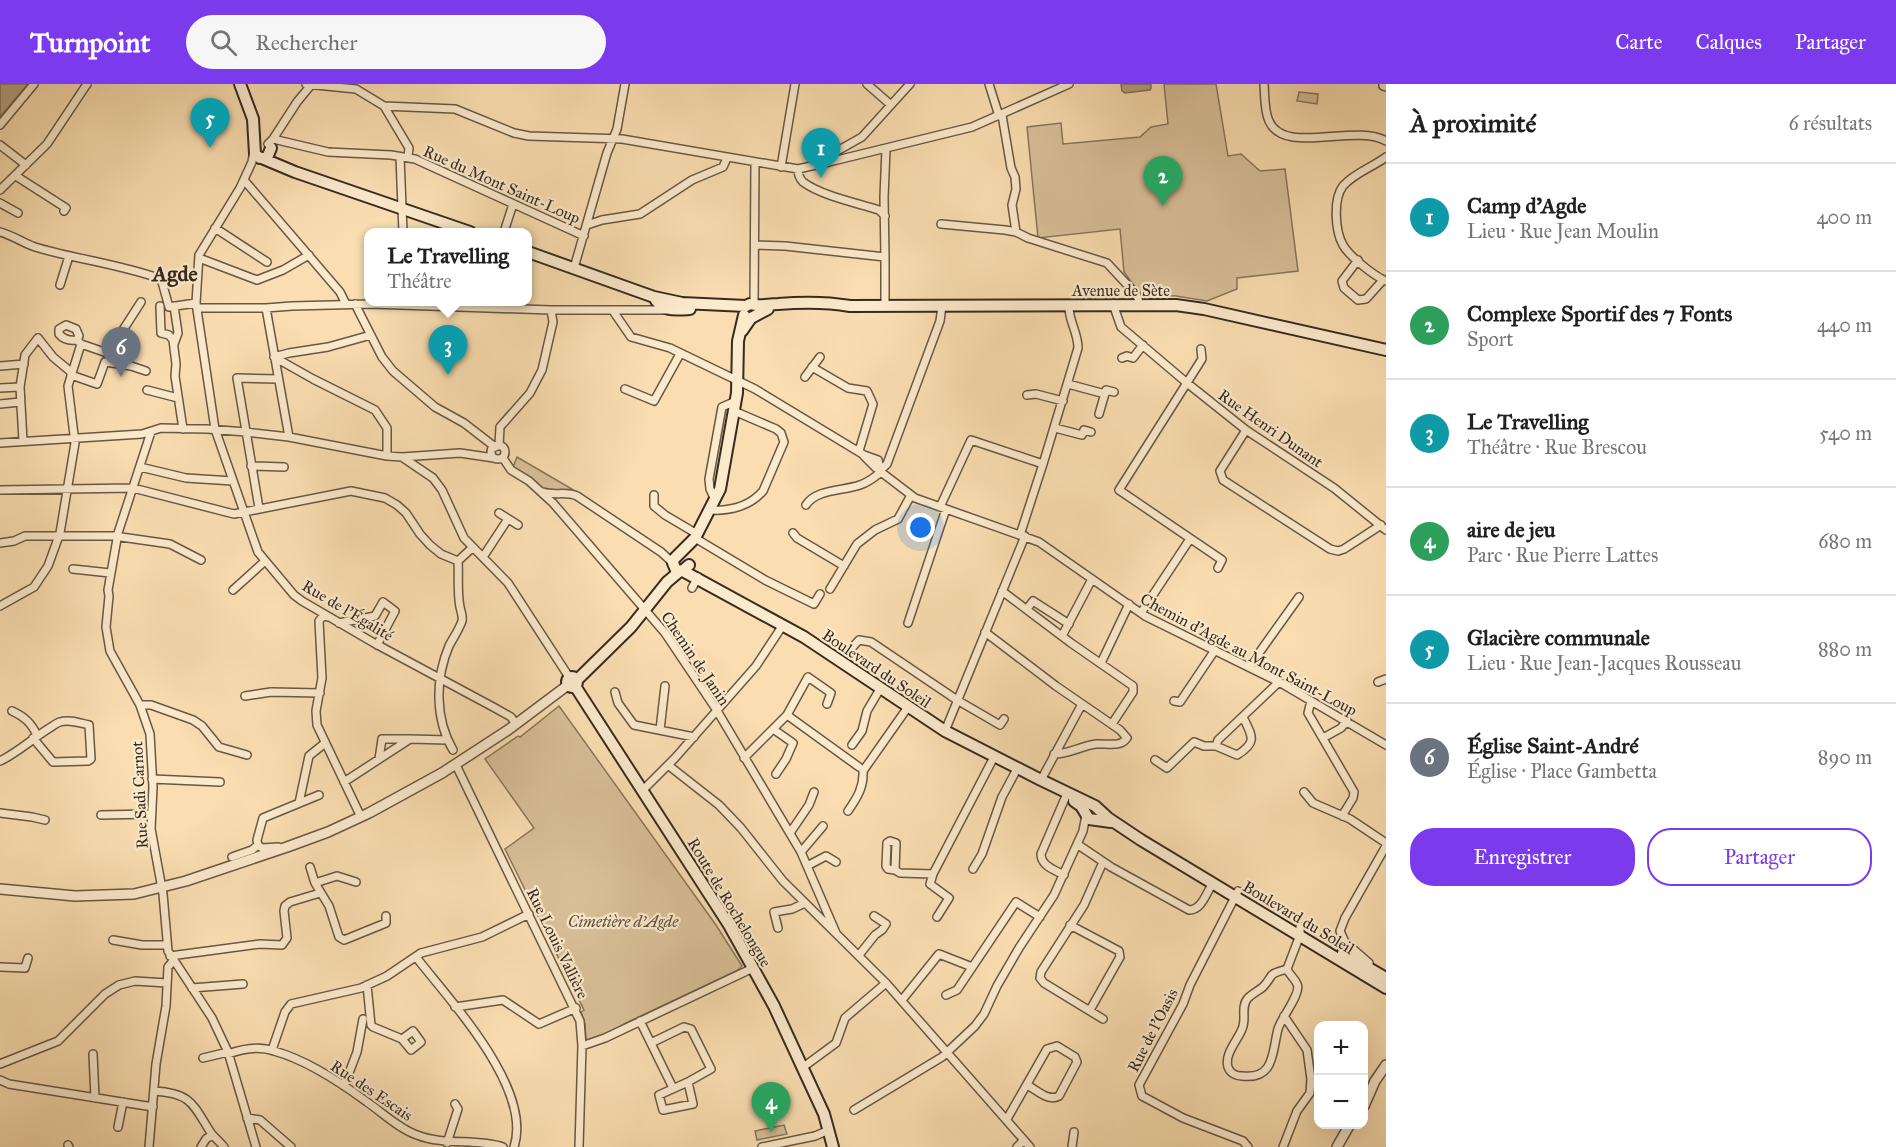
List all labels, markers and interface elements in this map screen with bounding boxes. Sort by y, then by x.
search box [186,15,606,69]
text: Turnpoint [30,25,150,60]
icon: search [207,26,240,59]
text: Rechercher [255,29,357,56]
text: Carte [1615,29,1662,55]
text: Calques [1695,29,1762,55]
text: Partager [1795,29,1866,55]
pin: 5 [190,98,230,148]
text: À proximité [1410,107,1536,139]
text: 6 résultats [1789,111,1872,135]
pin: 1 [802,128,840,178]
street label: Rue du Mont Saint-Loup [420,141,583,228]
pin: 2 [1144,156,1182,206]
text: Camp d'Agde [1467,192,1586,219]
text: 1 [1426,205,1433,229]
text: 400 m [1816,205,1872,229]
text: Lieu · Rue Jean Moulin [1467,219,1659,243]
popup [364,228,532,306]
text: Le Travelling [387,242,509,269]
district label: Agde [150,260,198,287]
text: Théâtre [387,269,452,293]
street label: Avenue de Sète [1071,281,1170,300]
text: Complexe Sportif des 7 Fonts [1467,300,1732,327]
text: 2 [1425,313,1434,337]
text: 440 m [1817,313,1872,337]
pin: 3 [428,326,468,375]
text: Sport [1467,327,1513,351]
pin: 6 [102,328,140,377]
street label: Rue Henri Dunant [1215,385,1327,472]
text: Le Travelling [1467,408,1589,435]
text: 3 [1426,421,1434,445]
text: 540 m [1819,421,1872,445]
text: Théâtre · Rue Brescou [1467,435,1647,459]
your location [906,513,935,542]
text: aire de jeu [1467,516,1556,543]
text: 4 [1424,529,1435,553]
text: 680 m [1818,529,1872,553]
text: Parc · Rue Pierre Lattes [1467,543,1658,567]
street label: Rue de l'Égalité [298,574,398,646]
street label: Chemin d'Agde au Mont Saint-Loup [1137,589,1360,721]
street label: Chemin de Janin [656,608,734,710]
text: Glacière communale [1467,624,1650,651]
street label: Boulevard du Soleil [819,625,935,712]
text: 5 [1425,637,1434,661]
text: 880 m [1818,637,1872,661]
text: Lieu · Rue Jean-Jacques Rousseau [1467,651,1741,675]
text: Église Saint-André [1467,732,1639,759]
street label: Rue Sadi Carnot [127,740,152,849]
text: 6 [1424,745,1435,769]
text: 890 m [1818,745,1872,769]
text: Église · Place Gambetta [1467,759,1657,783]
button: Enregistrer [1410,828,1635,886]
button: Partager [1647,828,1872,886]
street label: Route de Rochelongue [683,834,776,971]
street label: Boulevard du Soleil [1239,877,1359,959]
street label: Rue Louis Vallière [523,885,593,1002]
park label: Cimetière d'Agde [568,912,679,931]
street label: Rue de l'Oasis [1123,985,1182,1075]
map controls [1314,1021,1368,1129]
button: + [1314,1021,1368,1075]
street label: Rue des Escais [327,1056,416,1125]
button: − [1314,1075,1368,1129]
pin: 4 [752,1082,790,1132]

